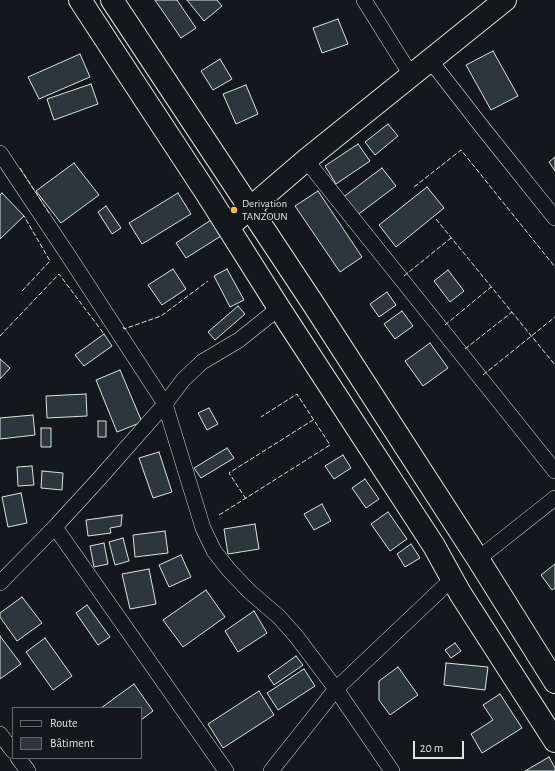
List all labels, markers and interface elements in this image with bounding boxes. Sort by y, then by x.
place label: Derivation TANZOUN [242,197,288,223]
marker: Derivation TANZOUN [229,205,239,215]
legend [12,707,142,759]
text: Route [50,717,77,729]
scale bar [415,733,466,759]
text: Bâtiment [50,737,94,749]
text: 20 m [420,742,443,754]

